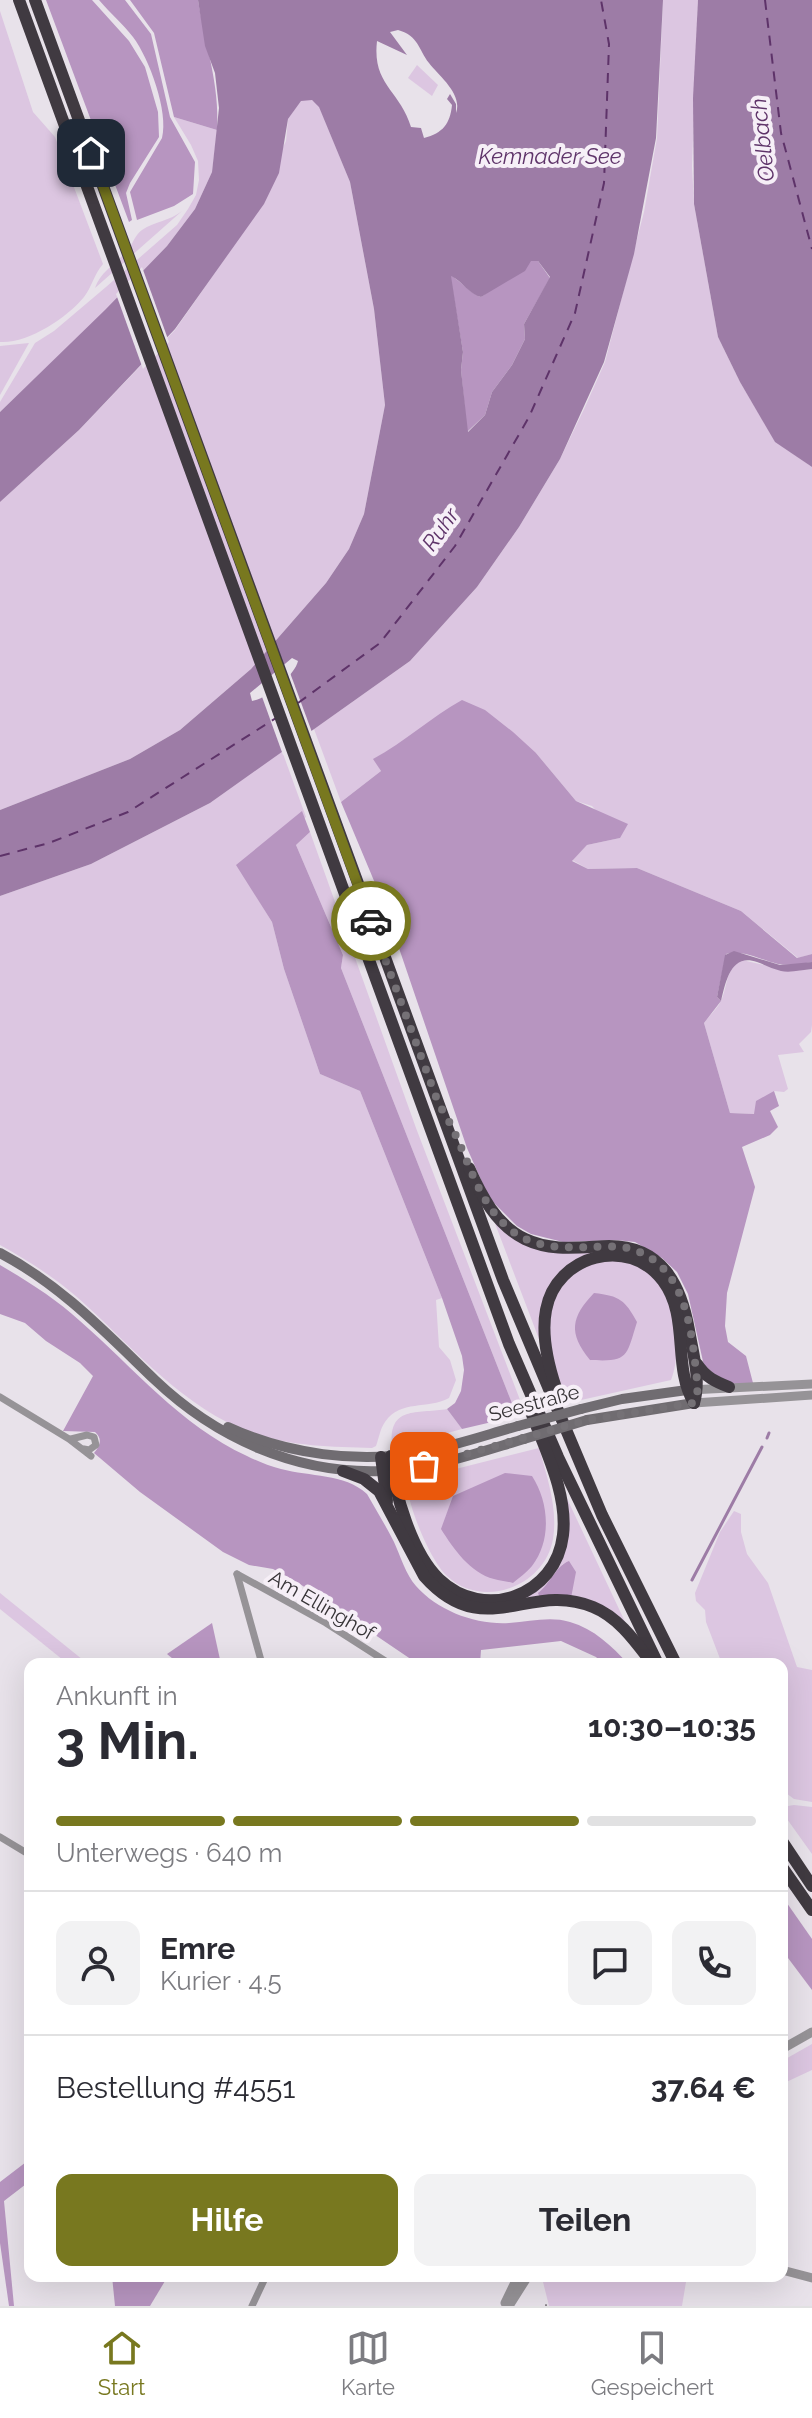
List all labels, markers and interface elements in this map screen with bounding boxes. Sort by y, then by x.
water label: Oelbach [745,97,779,183]
pin [57,119,125,187]
icon: home [69,131,113,175]
water label: Kemnader See [478,143,622,169]
water label: Ruhr [416,502,465,555]
courier [331,881,411,961]
icon: car [349,899,393,943]
street label: Seestraße [486,1379,582,1427]
pin [390,1432,458,1500]
icon: bag [402,1444,446,1488]
street label: Am Ellinghof [265,1565,380,1646]
text: Ankunft in [56,1681,178,1711]
text: 10:30–10:35 [588,1709,756,1744]
text: 3 Min. [56,1710,199,1771]
text: Unterwegs · 640 m [56,1838,282,1868]
button: person [56,1921,140,2005]
button: chat [568,1921,652,2005]
button: phone [672,1921,756,2005]
text: Emre [160,1931,235,1966]
text: Kurier · 4.5 [160,1966,282,1996]
text: Bestellung #4551 [56,2070,295,2105]
text: 37.64 € [651,2070,756,2105]
button: Hilfe [56,2174,398,2266]
button: Teilen [414,2174,756,2266]
tab: Start [98,2326,145,2400]
tab: Karte [341,2326,395,2400]
tab: Gespeichert [591,2326,714,2400]

